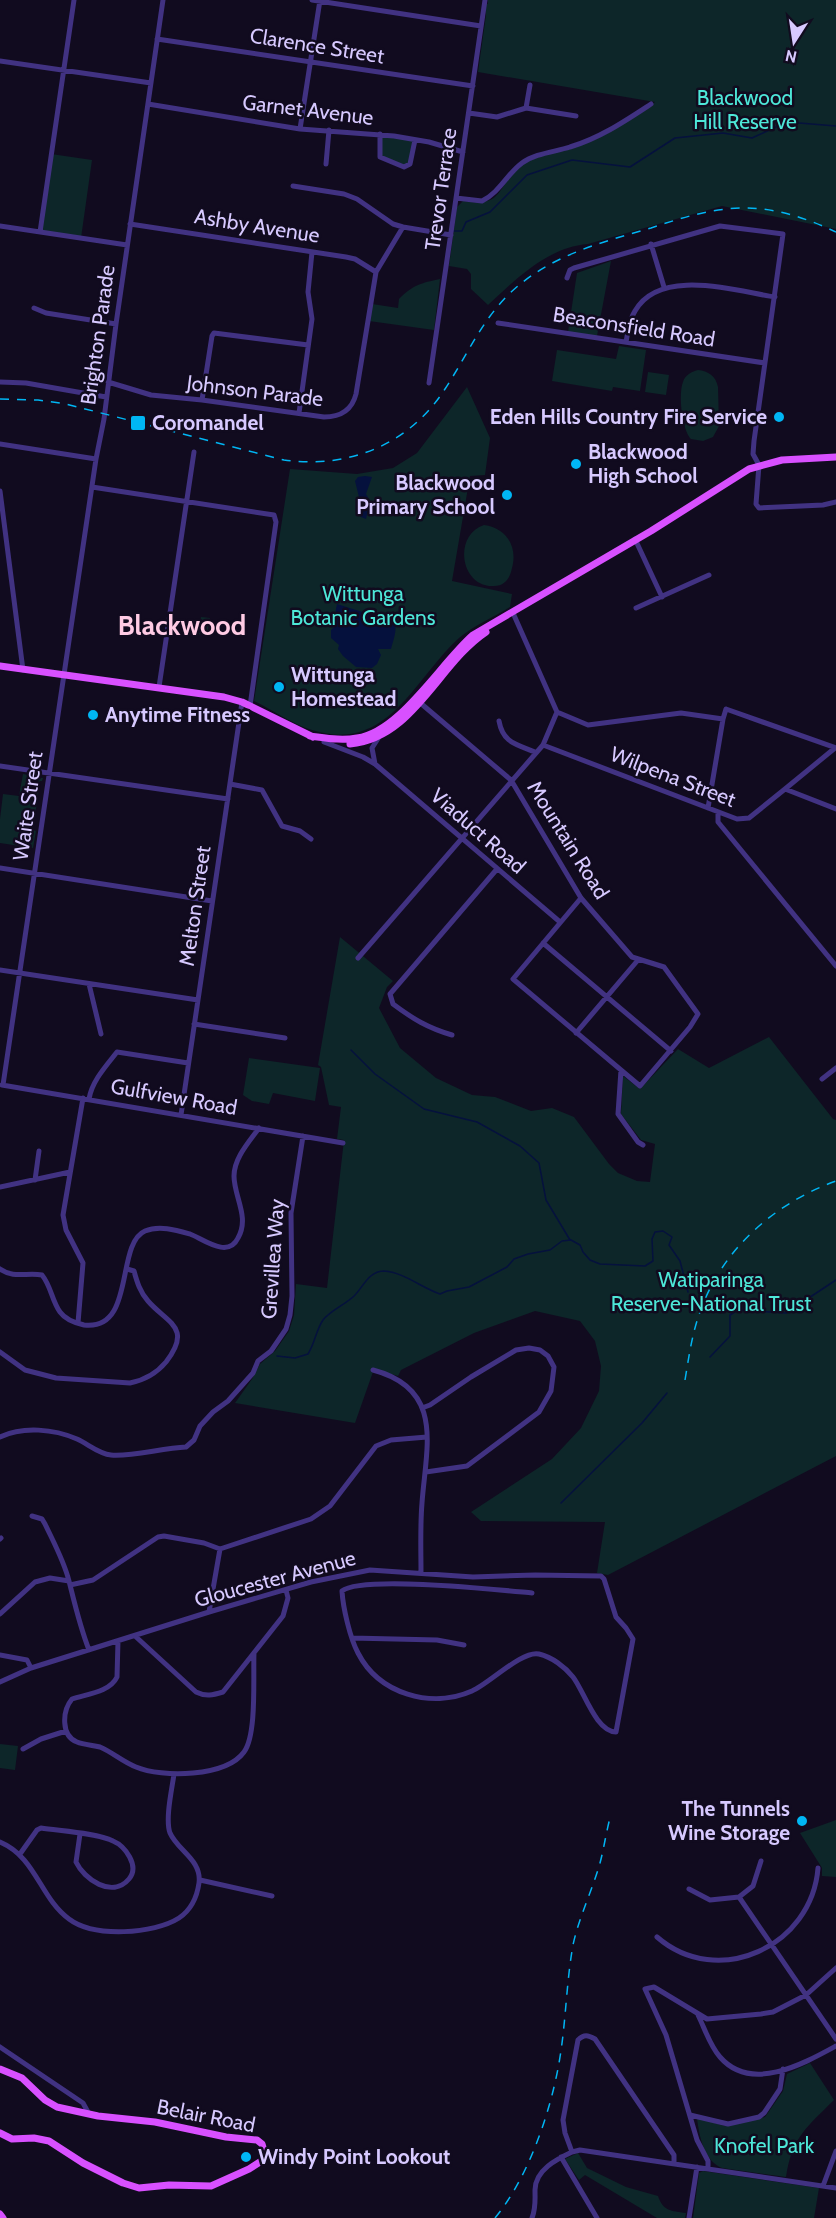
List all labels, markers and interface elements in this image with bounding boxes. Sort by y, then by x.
north arrow [764,12,824,72]
street label: Clarence Street [248,23,386,68]
text: N [783,46,798,67]
park label: Blackwood Hill Reserve [693,85,797,134]
street label: Garnet Avenue [241,89,375,130]
street label: Trevor Terrace [420,126,461,252]
street label: Ashby Avenue [193,203,322,248]
street label: Brighton Parade [75,263,120,406]
street label: Beaconsfield Road [551,301,717,352]
street label: Johnson Parade [184,370,325,411]
place label: Eden Hills Country Fire Service [490,404,767,429]
place label: Coromandel [152,410,264,435]
marker: Eden Hills Country Fire Service [772,410,786,424]
marker: Coromandel [129,414,147,432]
place label: Blackwood High School [588,439,698,488]
marker: Blackwood High School [569,457,583,471]
place label: Blackwood Primary School [356,470,495,519]
marker: Blackwood Primary School [500,488,514,502]
park label: Wittunga Botanic Gardens [291,581,436,630]
district label: Blackwood [118,609,246,642]
place label: Wittunga Homestead [291,662,396,711]
marker: Wittunga Homestead [272,680,286,694]
place label: Anytime Fitness [105,702,250,727]
marker: Anytime Fitness [86,708,100,722]
street label: Wilpena Street [607,741,739,812]
street label: Waite Street [7,750,48,862]
street label: Mountain Road [522,776,615,903]
street label: Viaduct Road [426,783,531,879]
street label: Melton Street [174,844,215,968]
street label: Gulfview Road [109,1073,239,1120]
street label: Grevillea Way [256,1198,289,1320]
park label: Watiparinga Reserve-National Trust [611,1267,811,1316]
street label: Gloucester Avenue [192,1545,358,1612]
place label: The Tunnels Wine Storage [668,1796,790,1845]
marker: The Tunnels Wine Storage [795,1814,809,1828]
street label: Belair Road [155,2094,257,2137]
park label: Knofel Park [714,2133,815,2158]
place label: Windy Point Lookout [258,2144,450,2169]
marker: Windy Point Lookout [239,2150,253,2164]

